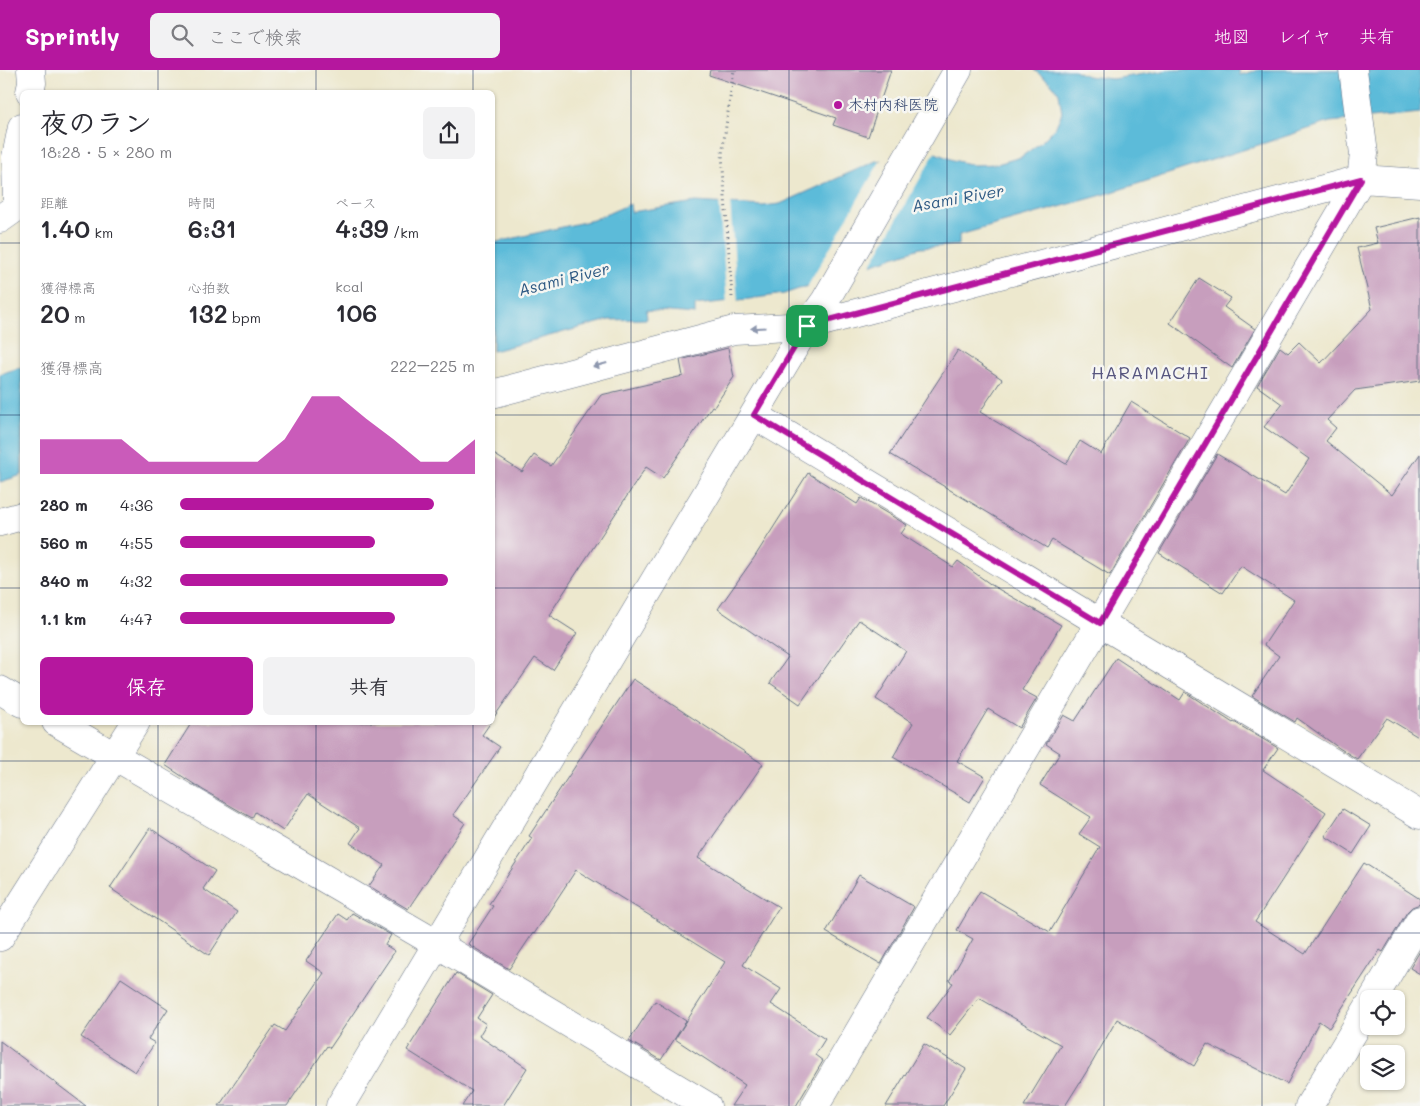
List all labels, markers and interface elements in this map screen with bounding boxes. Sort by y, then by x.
search box [150,13,500,58]
text: Sprintly [25,20,120,51]
icon: search [168,21,196,49]
text: ここで検索 [208,24,303,49]
text: 地図 [1214,24,1250,48]
text: レイヤ [1278,24,1331,48]
text: 共有 [1359,24,1395,48]
place label: 木村内科医院 [848,94,938,114]
marker: 木村内科医院 [832,99,844,111]
text: 夜のラン [40,104,152,140]
button: share [423,107,475,159]
text: 18:28 · 5 × 280 m [40,141,172,162]
water label: Asami River [910,179,1006,216]
text: 距離 [40,193,68,212]
text: 時間 [188,193,216,212]
text: ペース [335,193,377,212]
text: 1.40 [40,212,90,244]
text: 6:31 [188,212,237,244]
text: 4:39 [335,212,388,244]
text: km [90,223,113,242]
text: /km [388,223,419,242]
water label: Asami River [516,257,612,300]
text: kcal [335,277,363,296]
text: 獲得標高 [40,278,96,297]
text: 心拍数 [188,278,230,297]
text: 106 [335,296,377,328]
text: 20 [40,297,70,329]
text: 132 [188,297,228,329]
pin [786,305,828,347]
text: m [70,308,85,327]
text: bpm [228,308,261,327]
icon: arrive [793,312,821,340]
one-way arrow [750,325,766,333]
text: 222–225 m [390,355,475,376]
text: 獲得標高 [40,357,104,378]
district label: HARAMACHI [1091,360,1209,384]
one-way arrow [593,361,608,369]
text: 280 m [40,494,88,515]
text: 4:36 [120,494,153,515]
text: 560 m [40,532,88,553]
text: 4:55 [120,532,153,553]
text: 840 m [40,570,89,591]
text: 4:32 [120,570,153,591]
text: 1.1 km [40,608,86,629]
text: 4:47 [120,608,153,629]
button: 保存 [40,657,253,715]
button: 共有 [263,657,475,715]
map controls [1360,990,1405,1090]
button: locate [1360,990,1405,1035]
button: layers [1360,1045,1405,1090]

